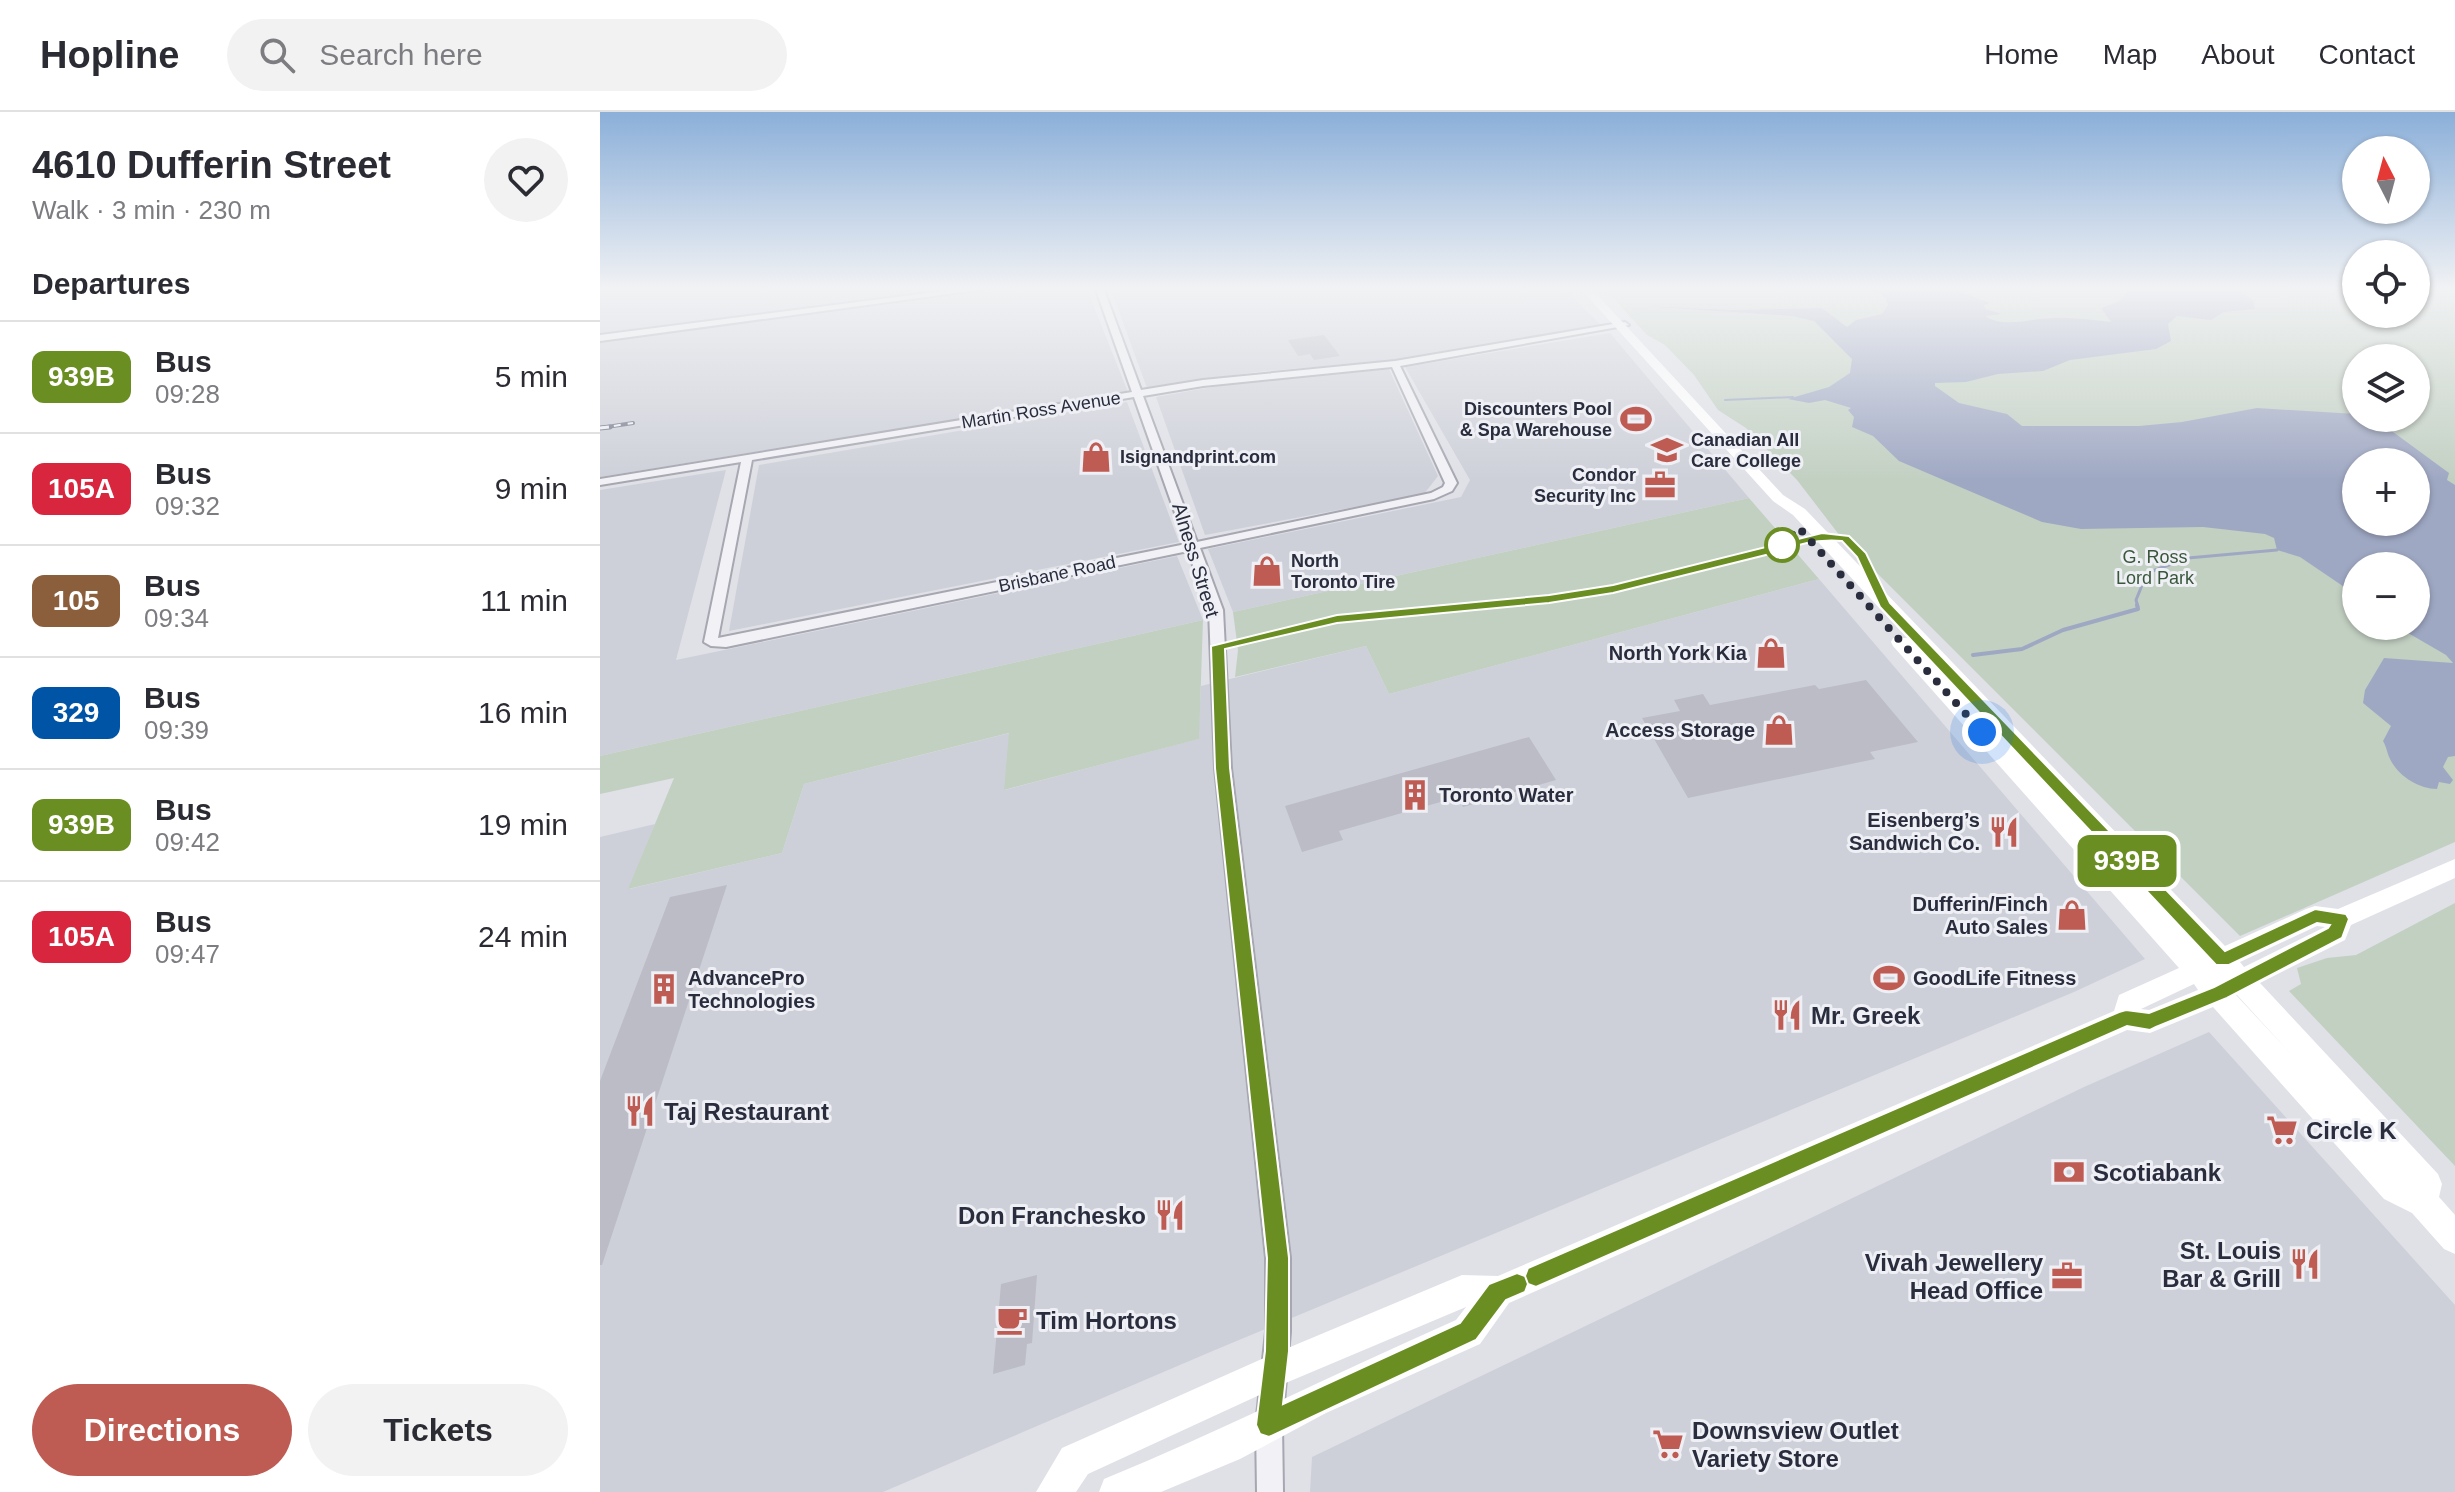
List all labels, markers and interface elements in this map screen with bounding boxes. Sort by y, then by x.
search box [227,19,787,91]
icon: search [255,33,299,77]
text: Hopline [40,34,179,76]
text: Search here [319,38,483,71]
text: Home [1984,39,2059,70]
text: Map [2103,39,2157,70]
text: About [2201,39,2275,70]
text: Contact [2319,39,2415,70]
north arrow [2342,136,2430,224]
map controls [2342,136,2430,640]
button: heart [484,138,568,222]
text: 4610 Dufferin Street [32,144,391,186]
text: Walk · 3 min · 230 m [32,195,271,225]
button: locate [2342,240,2430,328]
text: Departures [32,267,190,300]
button: layers [2342,344,2430,432]
text: Bus [155,345,212,378]
text: 5 min [495,360,568,393]
text: 939B [48,361,115,392]
text: 09:28 [155,379,220,409]
street label: Martin Ross Avenue [960,388,1122,432]
place label: Discounters Pool & Spa Warehouse [1460,399,1612,440]
sports icon: Discounters Pool & Spa Warehouse [1619,402,1653,436]
place label: Canadian All Care College [1691,430,1801,471]
school or university icon: Canadian All Care College [1650,433,1684,467]
shop icon: Isignandprint.com [1079,440,1113,474]
place label: Isignandprint.com [1120,447,1276,467]
button: + [2342,448,2430,536]
text: Bus [155,457,212,490]
place label: Condor Security Inc [1534,465,1636,506]
office icon: Condor Security Inc [1643,468,1677,502]
text: 9 min [495,472,568,505]
text: 105A [48,473,115,504]
text: 09:32 [155,491,220,521]
street label: Alness Street [1168,500,1224,621]
unlabelled marker [1765,528,1799,562]
park label: G. Ross Lord Park [2116,547,2195,588]
place label: North Toronto Tire [1291,551,1395,592]
street label: Brisbane Road [997,552,1117,596]
button: − [2342,552,2430,640]
shop icon: North Toronto Tire [1250,554,1284,588]
text: Bus [144,569,201,602]
text: 11 min [480,584,568,617]
text: 105 [53,585,99,616]
text: 09:34 [144,603,209,633]
shop icon: North York Kia [1754,636,1788,670]
place label: North York Kia [1609,642,1748,664]
text: Bus [144,681,201,714]
text: 16 min [478,696,568,729]
text: 329 [53,697,99,728]
your location [1962,712,2002,752]
shop icon: Access Storage [1762,713,1796,747]
text: 09:39 [144,715,209,745]
place label: Access Storage [1605,719,1755,741]
building icon: Toronto Water [1398,778,1432,812]
place label: Toronto Water [1439,784,1574,806]
text: Bus [155,793,212,826]
text: 19 min [478,808,568,841]
text: 939B [48,809,115,840]
place label: Eisenberg’s Sandwich Co. [1849,809,1980,854]
restaurant icon: Eisenberg’s Sandwich Co. [1987,815,2021,849]
text: 09:42 [155,827,220,857]
line badge: 939B [2071,835,2183,887]
text: 939B [2094,845,2160,876]
place label: Dufferin/Finch Auto Sales [1912,893,2048,938]
shop icon: Dufferin/Finch Auto Sales [2055,898,2089,932]
text: Bus [155,905,212,938]
text: 24 min [478,920,568,953]
text: 105A [48,921,115,952]
text: 09:47 [155,939,220,969]
sports icon: GoodLife Fitness [1872,961,1906,995]
place label: AdvancePro Technologies [688,967,815,1012]
place label: GoodLife Fitness [1913,967,2076,989]
building icon: AdvancePro Technologies [647,972,681,1006]
restaurant icon: Mr. Greek [1770,998,1804,1032]
place label: Mr. Greek [1811,1002,1921,1029]
restaurant icon: Taj Restaurant [623,1094,657,1128]
place label: Taj Restaurant [664,1098,829,1125]
supermarket icon: Circle K [2265,1113,2299,1147]
place label: Circle K [2306,1117,2397,1144]
bank icon: Scotiabank [2052,1155,2086,1189]
place label: Scotiabank [2093,1159,2222,1186]
restaurant icon: Don Franchesko [1153,1198,1187,1232]
place label: Don Franchesko [958,1202,1146,1229]
place label: St. Louis Bar & Grill [2162,1237,2281,1292]
restaurant icon: St. Louis Bar & Grill [2288,1247,2322,1281]
place label: Vivah Jewellery Head Office [1865,1249,2044,1304]
office icon: Vivah Jewellery Head Office [2050,1259,2084,1293]
cafe icon: Tim Hortons [995,1303,1029,1337]
place label: Tim Hortons [1036,1307,1177,1334]
button: Directions [32,1384,292,1476]
button: Tickets [308,1384,568,1476]
place label: Downsview Outlet Variety Store [1692,1417,1899,1472]
supermarket icon: Downsview Outlet Variety Store [1651,1427,1685,1461]

